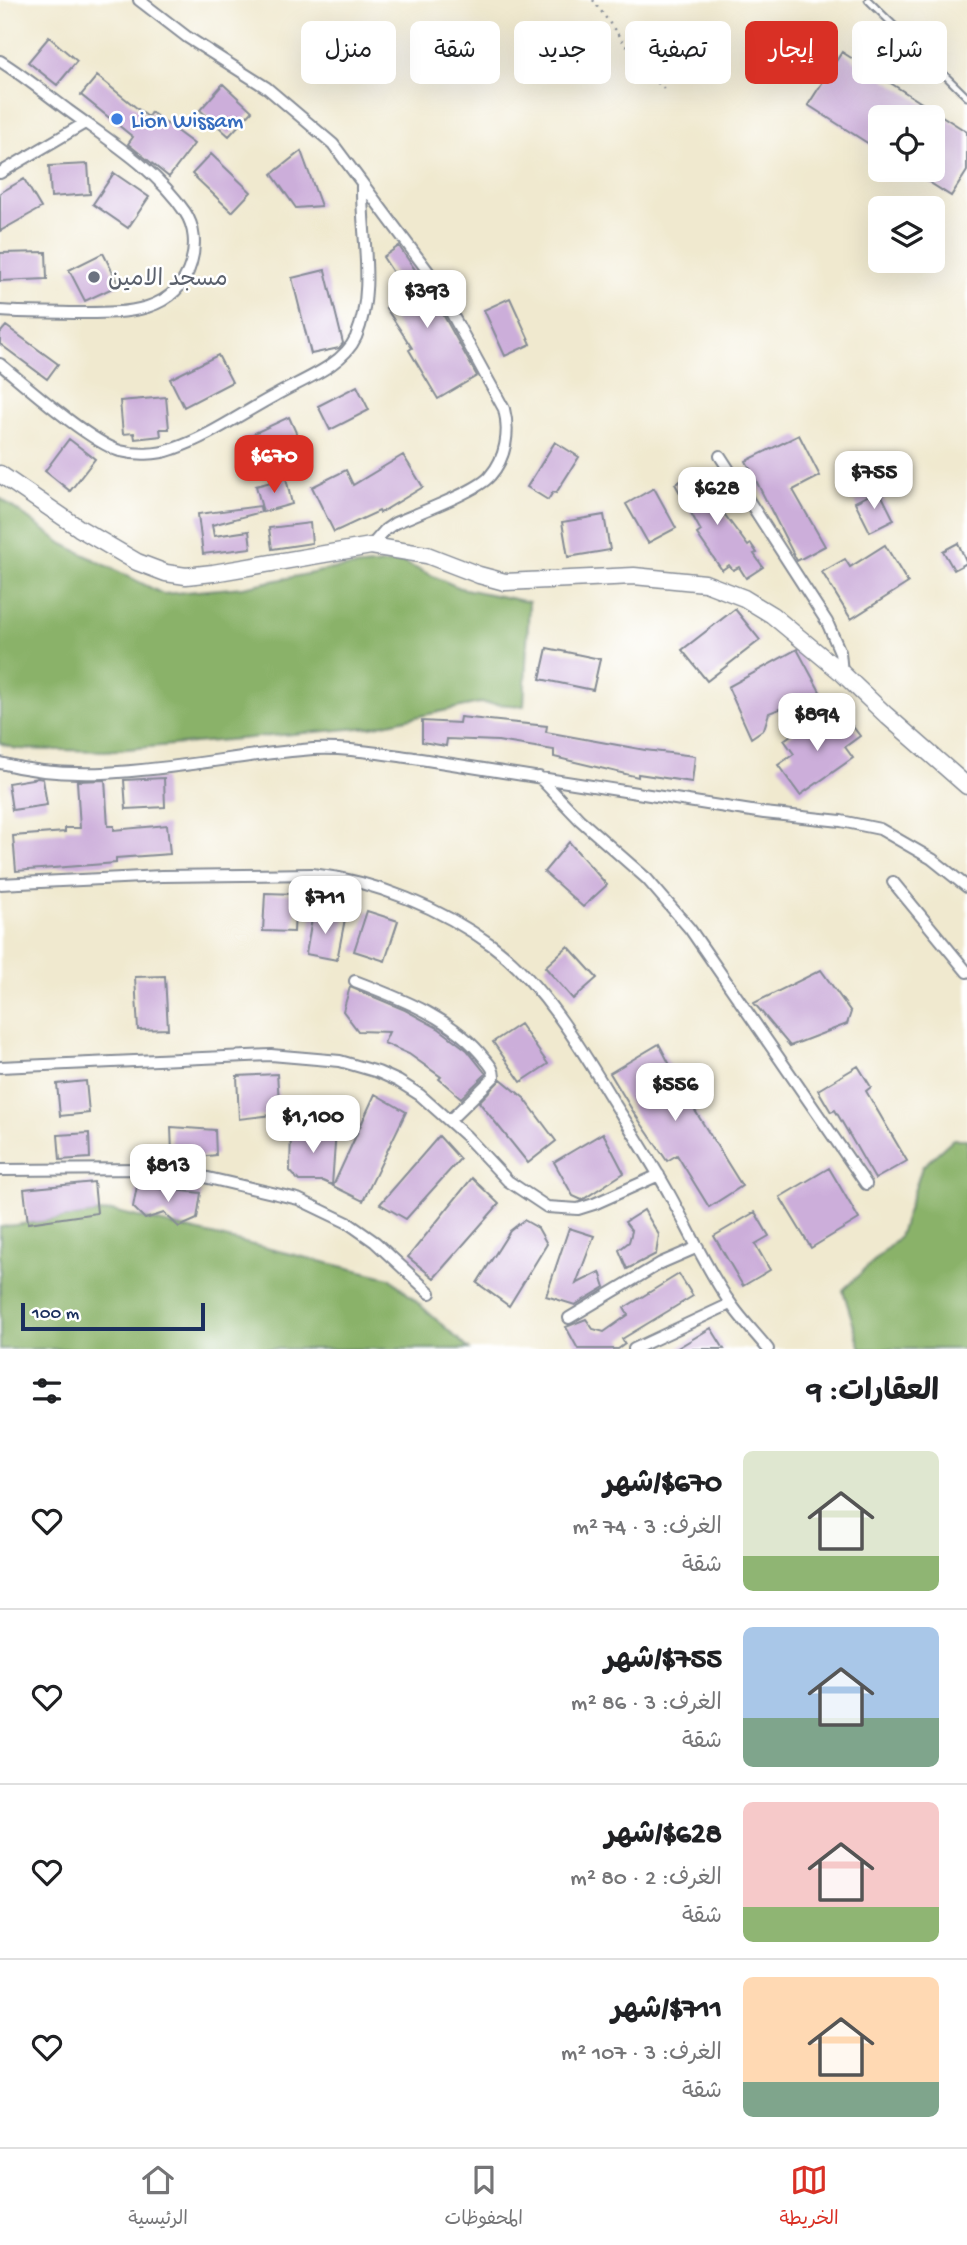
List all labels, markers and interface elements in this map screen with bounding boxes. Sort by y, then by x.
chip: منزل [301,21,396,84]
chip: شقة [410,21,500,84]
chip: جديد [514,21,611,84]
chip: تصفية [625,21,731,84]
chip: إيجار [745,21,838,84]
chip: شراء [852,21,947,84]
map controls [868,105,945,273]
button: locate [868,105,945,182]
place label: Lion Wissam [131,109,243,136]
marker: Lion Wissam [109,111,125,127]
button: layers [868,196,945,273]
place label: مسجد الامين [108,267,228,294]
marker: مسجد الامين [86,269,102,285]
pin: $393 [386,270,468,330]
text: $393 [404,279,450,306]
pin: $670 [233,435,315,495]
text: $670 [250,444,298,471]
pin: $755 [833,452,915,511]
text: $755 [851,460,897,487]
pin: $628 [676,468,758,527]
text: $628 [694,476,740,503]
pin: $894 [776,694,858,753]
text: $894 [794,702,840,729]
pin: $711 [284,876,366,936]
text: $711 [305,885,345,912]
pin: $556 [634,1064,716,1123]
text: $556 [652,1072,698,1099]
pin: $1,100 [256,1096,370,1155]
text: $1,100 [282,1104,344,1131]
pin: $813 [127,1144,209,1204]
text: $813 [146,1153,190,1180]
scale bar [21,1300,205,1332]
text: 100 m [32,1303,79,1326]
icon: filters [28,1372,66,1410]
text: العقارات: 9 [807,1376,939,1411]
text: $670/شهر [604,1468,722,1503]
icon: home [799,1479,883,1563]
icon: heart [28,1502,66,1540]
text: الغرف: 3 · 74 m² [572,1515,722,1542]
text: شقة [682,1553,722,1580]
text: $755/شهر [604,1644,722,1679]
icon: home [799,1655,883,1739]
icon: heart [28,1678,66,1716]
text: الغرف: 3 · 86 m² [571,1691,722,1718]
text: شقة [682,1729,722,1756]
text: $628/شهر [605,1819,722,1854]
icon: home [799,1830,883,1914]
icon: heart [28,1853,66,1891]
text: الغرف: 2 · 80 m² [570,1866,722,1893]
text: شقة [682,1904,722,1931]
text: $711/شهر [612,1994,722,2029]
icon: home [799,2005,883,2089]
icon: heart [28,2028,66,2066]
text: الغرف: 3 · 107 m² [561,2041,722,2068]
text: شقة [682,2079,722,2106]
tab: الرئيسية [128,2161,188,2234]
tab: المحفوظات [445,2161,523,2234]
tab: الخريطة [779,2161,839,2234]

